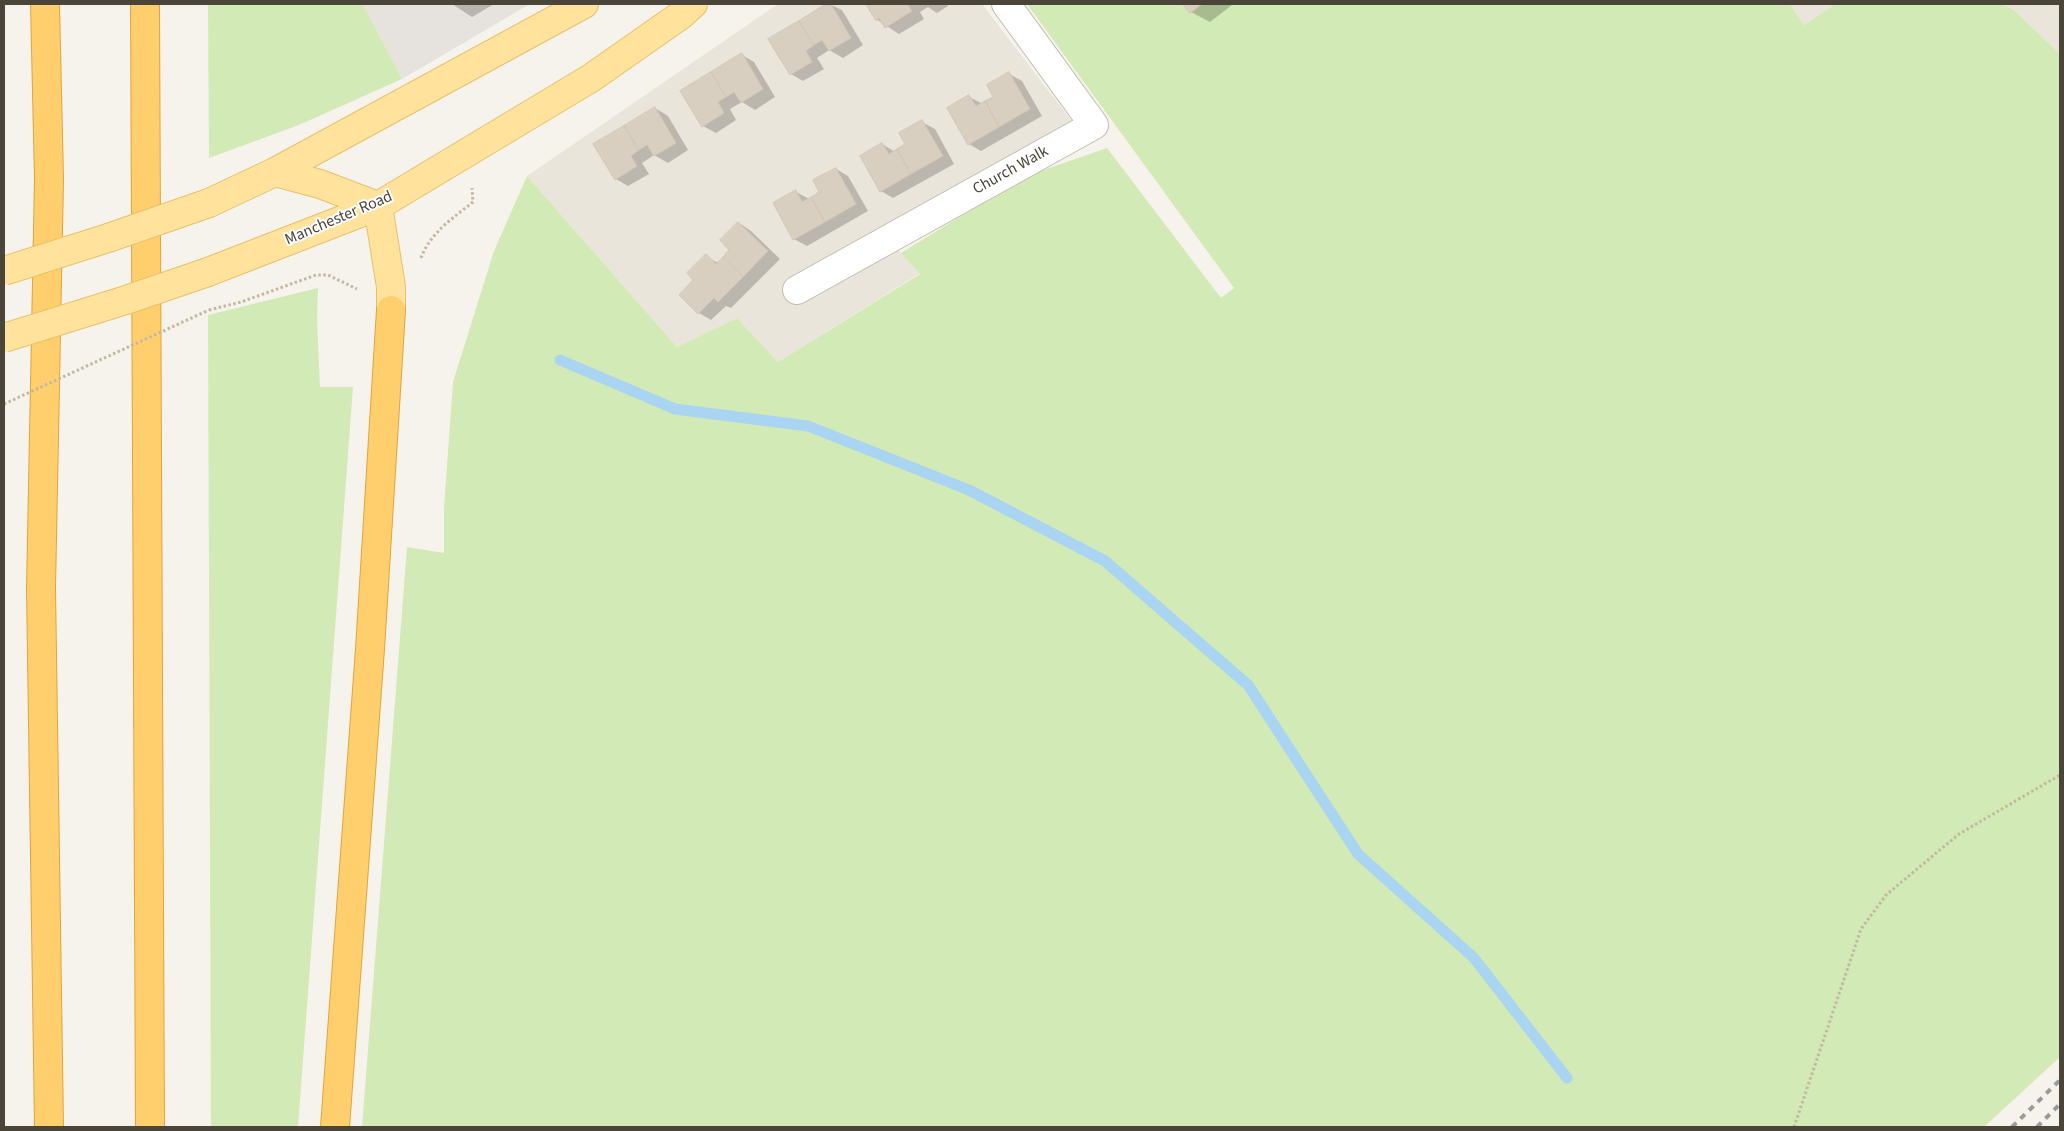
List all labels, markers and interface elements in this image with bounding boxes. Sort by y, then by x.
street label: Church Walk [970,142,1052,200]
street label: Manchester Road [282,188,396,250]

